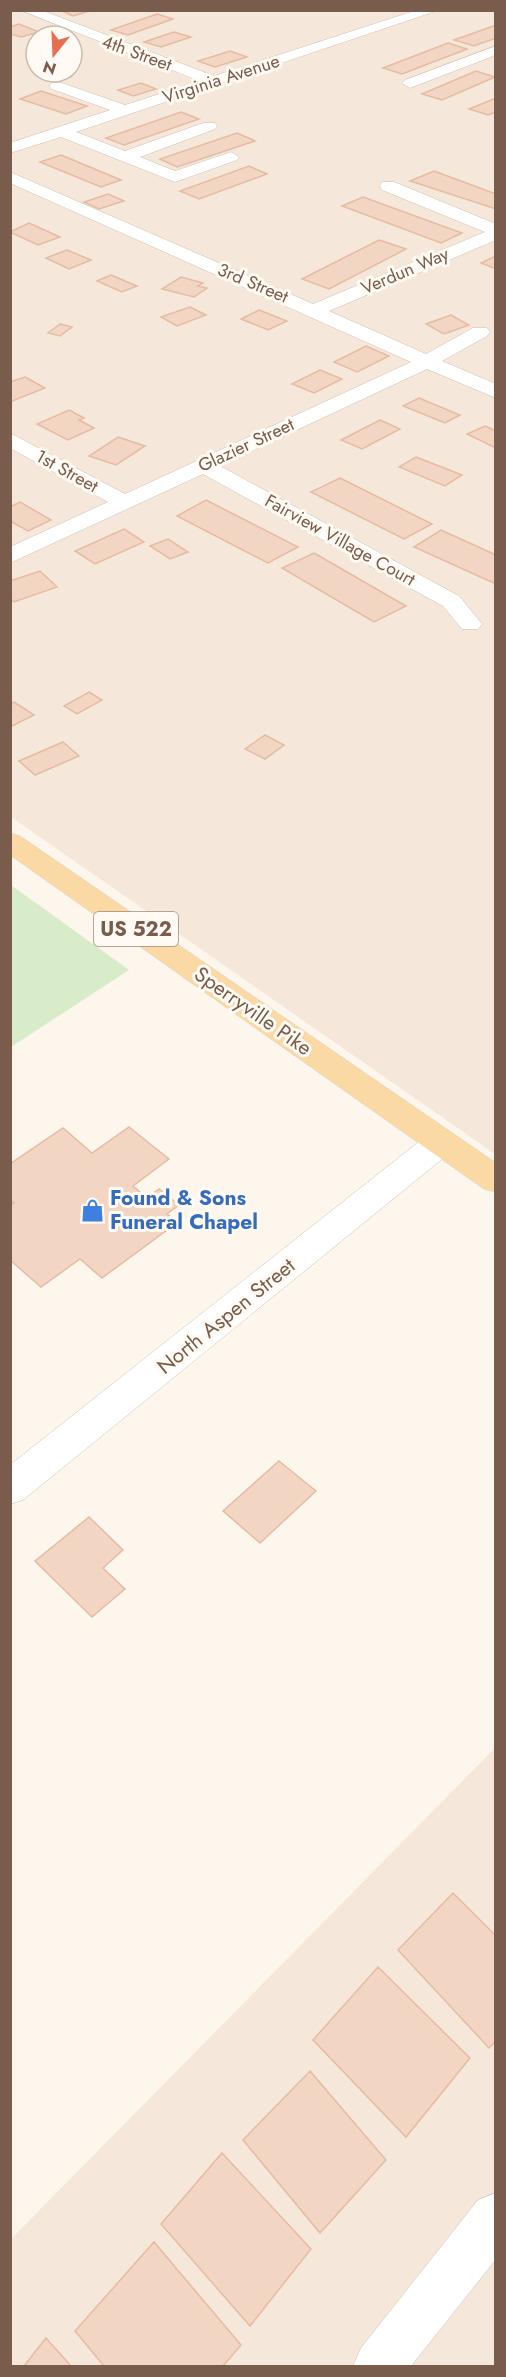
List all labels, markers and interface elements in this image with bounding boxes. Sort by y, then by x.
north arrow [24,24,84,84]
street label: 4th Street [98,28,176,78]
street label: Virginia Avenue [159,48,283,110]
text: N [40,55,59,81]
street label: Verdun Way [357,241,453,301]
street label: 3rd Street [214,256,293,310]
street label: Glazier Street [194,411,299,479]
street label: 1st Street [31,443,104,499]
street label: Fairview Village Court [260,488,420,592]
road number: US 522 [94,912,178,946]
street label: Sperryville Pike [188,959,318,1063]
place label: Found & Sons Funeral Chapel [110,1183,258,1237]
shop icon: Found & Sons Funeral Chapel [79,1197,105,1223]
street label: North Aspen Street [151,1251,301,1381]

